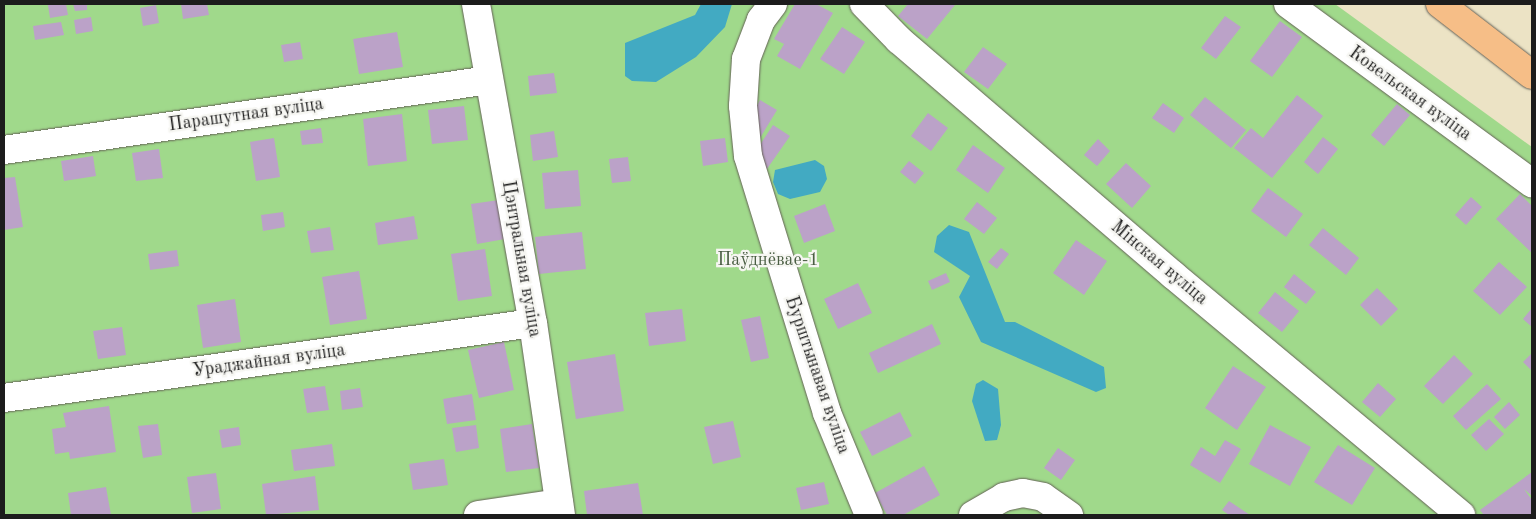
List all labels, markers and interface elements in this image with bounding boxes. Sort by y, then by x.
street label: Ковельская вуліца [1344,42,1476,146]
street label: Парашутная вуліца [167,93,325,137]
street label: Цэнтральная вуліца [497,179,545,339]
street label: Мінская вуліца [1106,216,1212,310]
park label: Паўднёвае-1 [717,249,819,271]
street label: Бурштынавая вуліца [780,293,854,457]
street label: Ураджайная вуліца [191,340,347,382]

